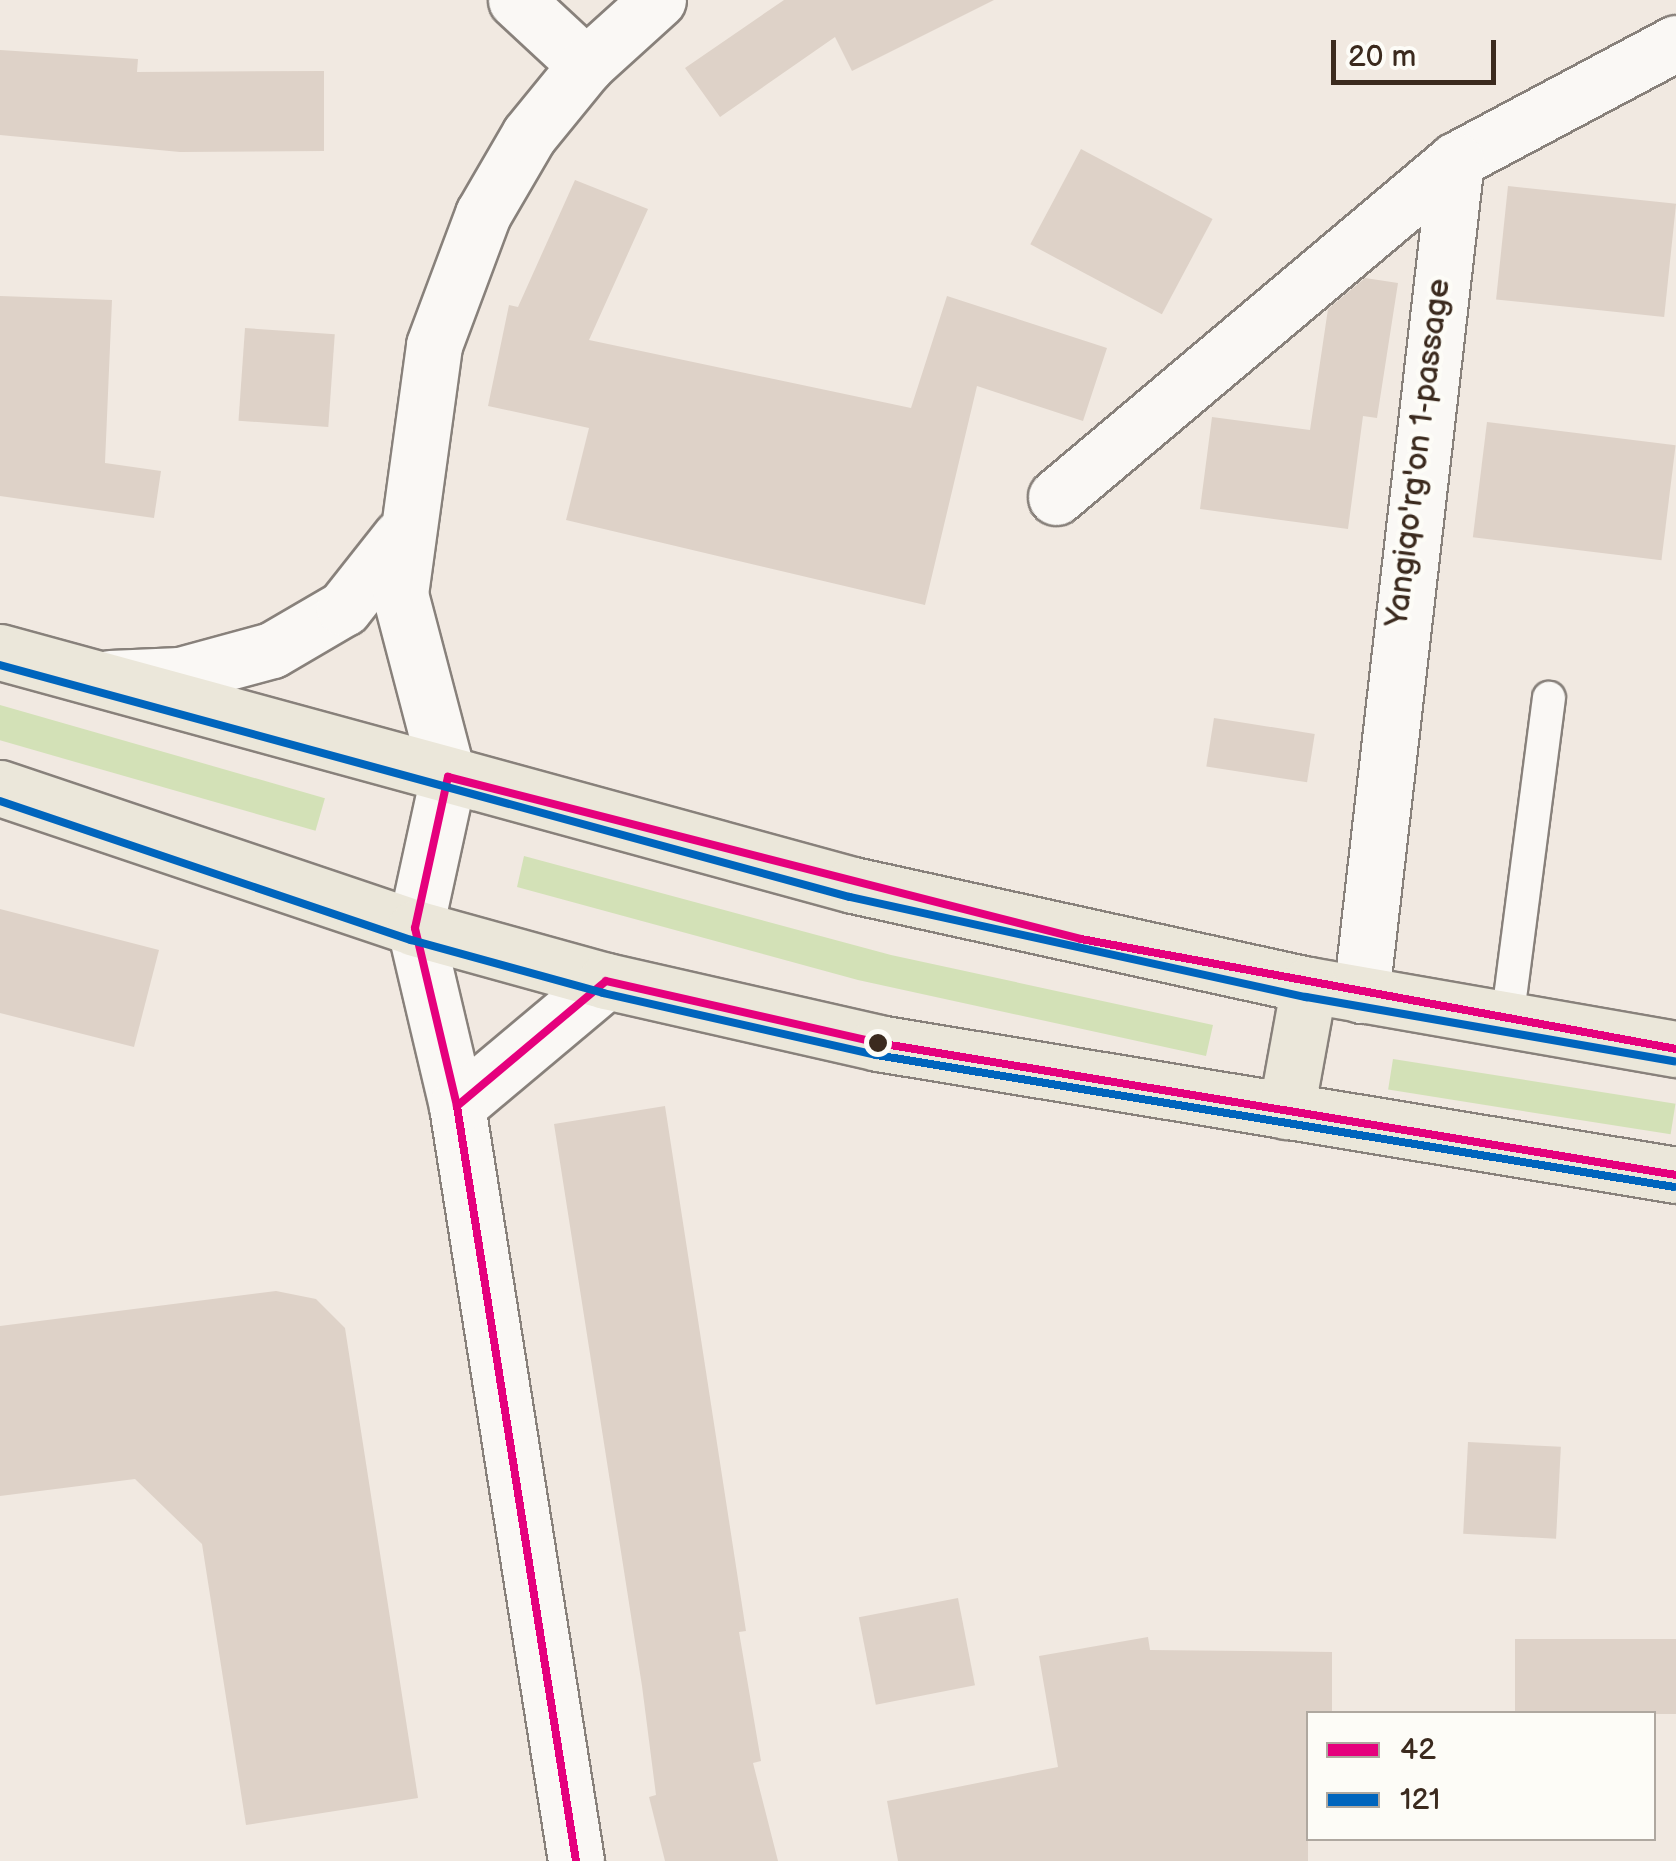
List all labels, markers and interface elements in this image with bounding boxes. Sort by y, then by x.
scale bar [1336,20,1501,82]
text: 20 m [1348,39,1416,75]
street label: Yangiqo'rg'on 1-passage [1379,277,1459,629]
unlabelled marker [868,1033,888,1053]
legend [1306,1711,1656,1841]
text: 42 [1400,1732,1436,1768]
text: 121 [1400,1782,1440,1818]

